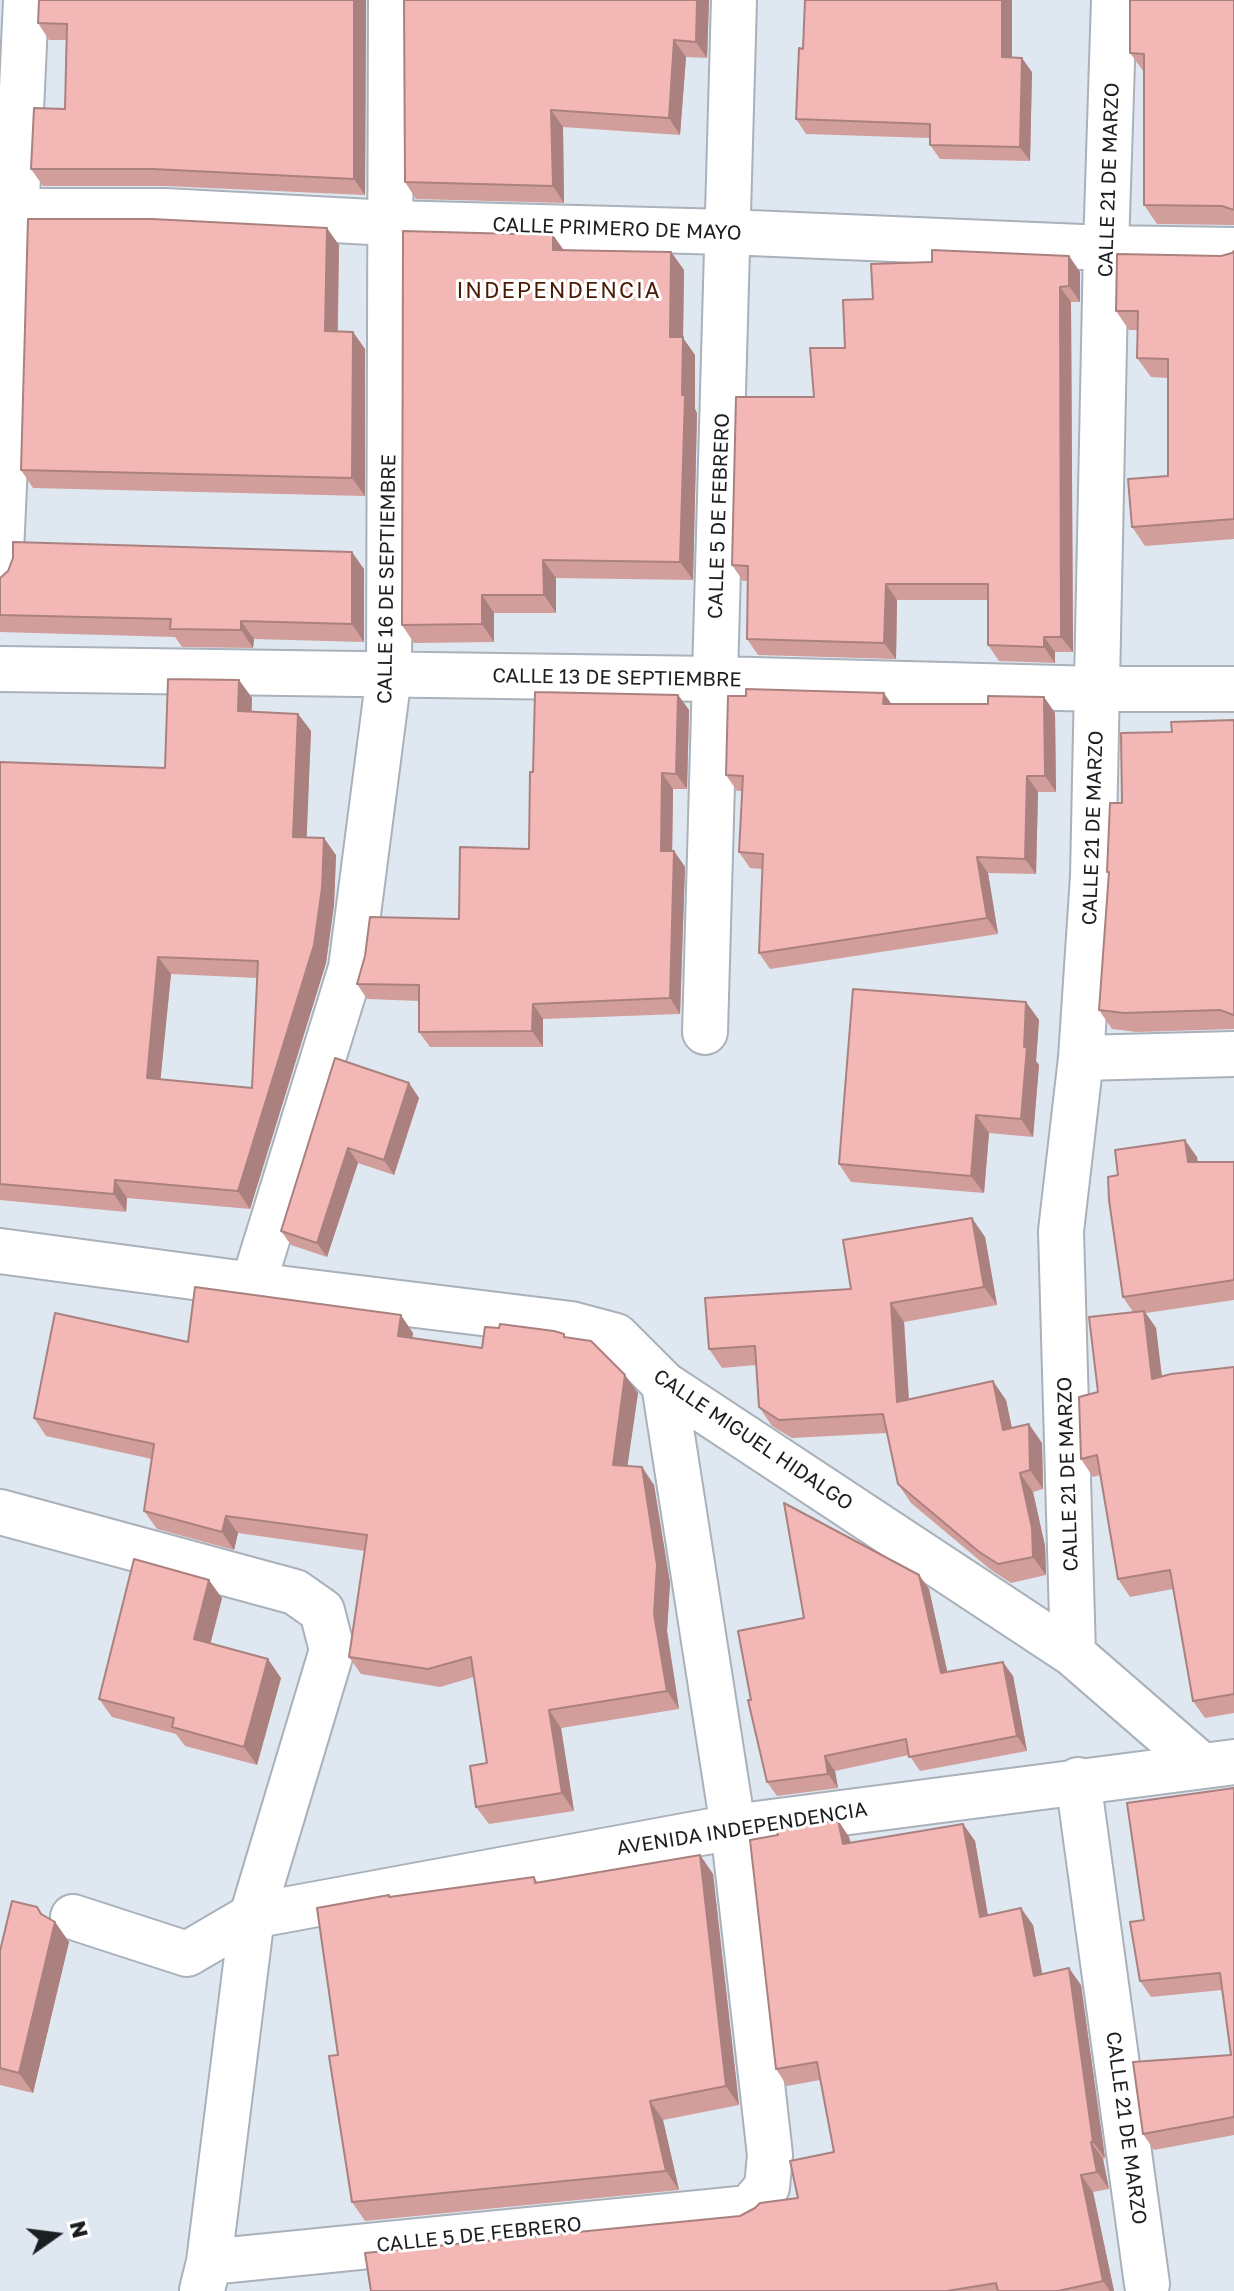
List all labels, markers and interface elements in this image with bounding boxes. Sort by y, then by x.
street label: CALLE 21 DE MARZO [1094,82,1124,278]
street label: CALLE PRIMERO DE MAYO [492,213,742,245]
district label: INDEPENDENCIA [456,278,662,304]
street label: CALLE 5 DE FEBRERO [703,413,735,619]
street label: CALLE 16 DE SEPTIEMBRE [373,454,401,704]
street label: CALLE 13 DE SEPTIEMBRE [492,664,742,692]
street label: CALLE 21 DE MARZO [1078,730,1108,926]
street label: CALLE MIGUEL HIDALGO [649,1364,857,1516]
street label: CALLE 21 DE MARZO [1053,1376,1083,1572]
street label: AVENIDA INDEPENDENCIA [615,1797,869,1861]
street label: CALLE 21 DE MARZO [1101,2030,1151,2226]
north arrow [16,2195,96,2275]
street label: CALLE 5 DE FEBRERO [375,2212,583,2258]
text: N [65,2218,95,2240]

